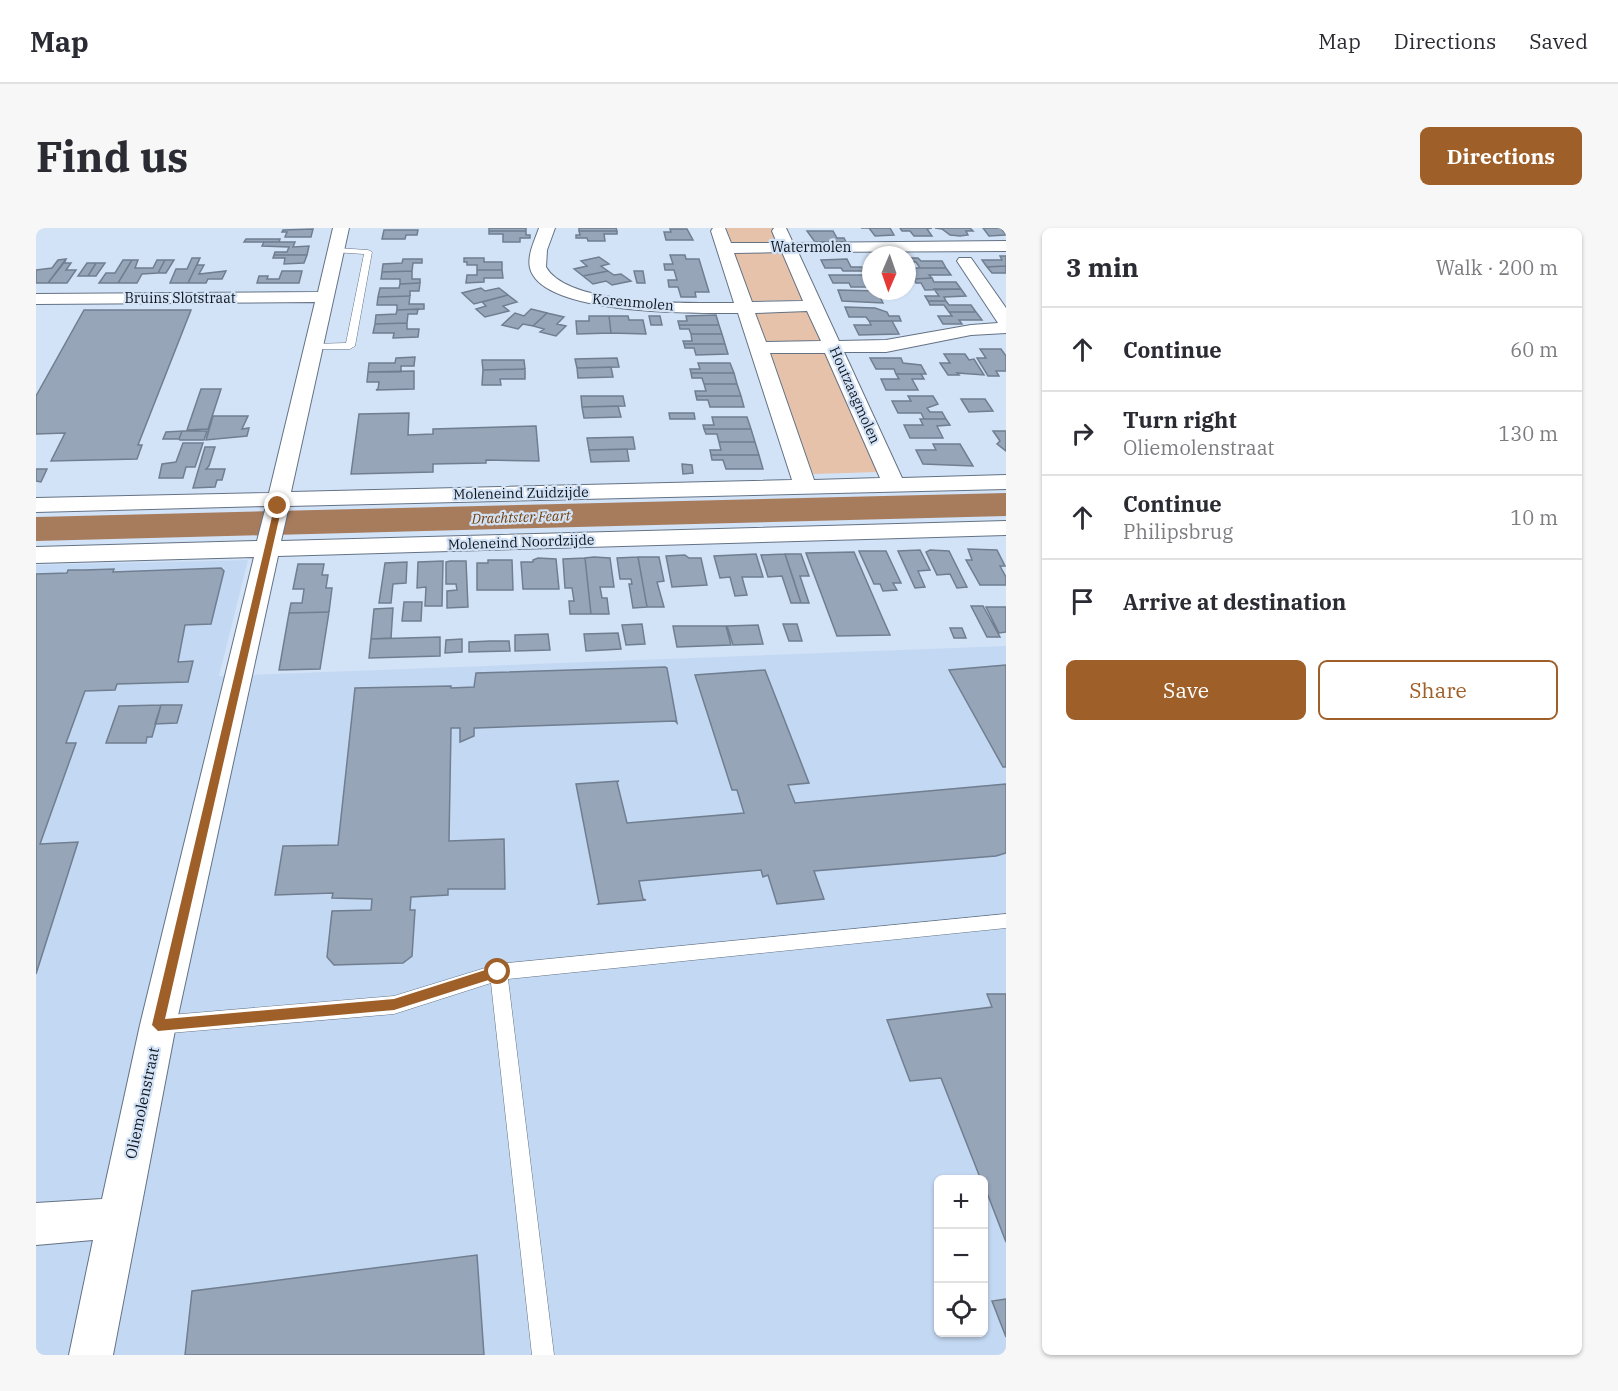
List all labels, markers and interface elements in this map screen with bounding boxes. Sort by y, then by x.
text: Map [30,23,89,60]
text: Map [1318,27,1361,55]
text: Directions [1394,27,1496,55]
text: Saved [1529,27,1588,55]
button: Directions [1420,127,1582,185]
text: Find us [36,129,188,184]
street label: Watermolen [771,238,851,256]
north arrow [862,246,916,300]
text: 3 min [1066,250,1139,284]
text: Walk · 200 m [1436,254,1558,281]
street label: Bruins Slotstraat [124,289,236,307]
street label: Korenmolen [591,289,675,315]
icon: ahead [1066,333,1099,366]
text: Continue [1123,335,1222,364]
text: 60 m [1510,336,1558,363]
street label: Houtzaagmolen [826,344,884,446]
text: Turn right [1123,405,1237,434]
icon: right [1066,417,1099,450]
text: 130 m [1498,420,1558,447]
text: Oliemolenstraat [1123,434,1274,461]
street label: Moleneind Zuidzijde [453,483,589,503]
text: Continue [1123,489,1222,518]
route end [264,492,290,518]
icon: ahead [1066,501,1099,534]
text: 10 m [1510,504,1558,531]
water label: Drachtster Feart [470,506,572,528]
text: Philipsbrug [1123,518,1233,545]
street label: Moleneind Noordzijde [447,530,595,554]
icon: arrive [1066,585,1099,618]
text: Arrive at destination [1123,587,1346,616]
button: Save [1066,660,1306,720]
button: Share [1318,660,1558,720]
route start [484,958,510,984]
street label: Oliemolenstraat [121,1045,163,1161]
map controls [934,1175,988,1337]
button: + [934,1175,988,1229]
button: − [934,1229,988,1283]
button: locate [934,1283,988,1337]

